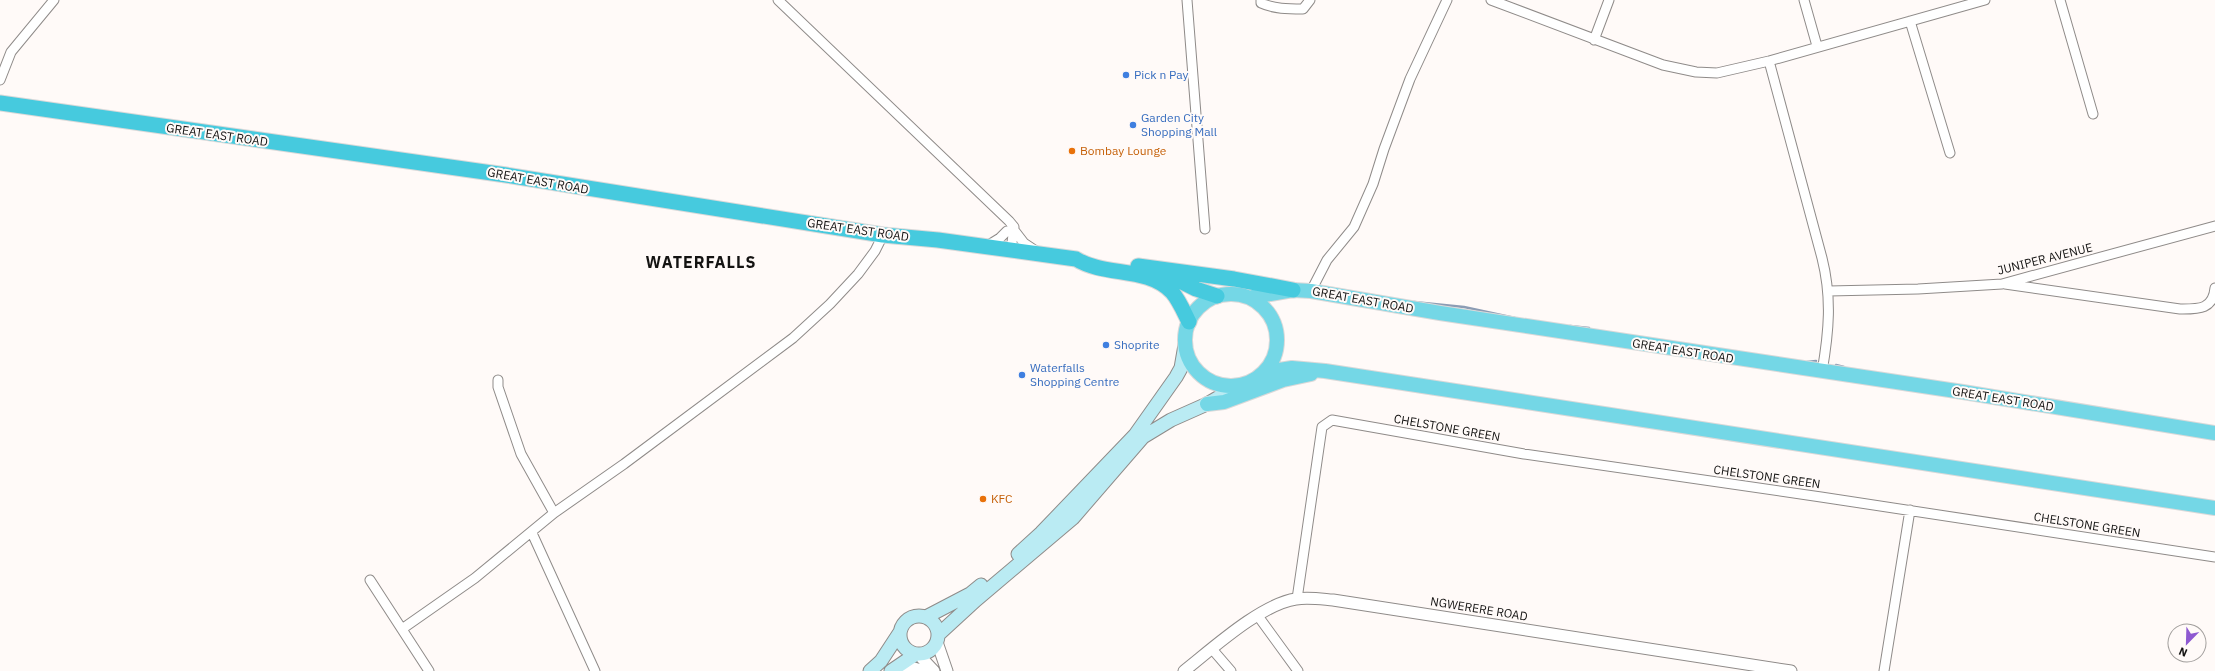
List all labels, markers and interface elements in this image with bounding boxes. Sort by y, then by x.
place label: Pick n Pay [1134,67,1189,82]
marker: Pick n Pay [1121,70,1131,80]
place label: Garden City Shopping Mall [1141,110,1217,139]
street label: GREAT EAST ROAD [165,120,269,149]
marker: Garden City Shopping Mall [1128,120,1138,130]
place label: Bombay Lounge [1080,143,1167,158]
marker: Bombay Lounge [1067,146,1077,156]
street label: GREAT EAST ROAD [486,164,590,197]
street label: GREAT EAST ROAD [806,215,910,244]
street label: JUNIPER AVENUE [1996,239,2094,278]
district label: WATERFALLS [646,252,756,272]
street label: GREAT EAST ROAD [1311,283,1415,316]
street label: GREAT EAST ROAD [1631,335,1735,366]
place label: Shoprite [1114,337,1160,352]
marker: Shoprite [1101,340,1111,350]
place label: Waterfalls Shopping Centre [1030,360,1120,389]
marker: Waterfalls Shopping Centre [1017,370,1027,380]
street label: GREAT EAST ROAD [1951,383,2055,414]
street label: CHELSTONE GREEN [1393,411,1501,444]
street label: CHELSTONE GREEN [1713,462,1821,491]
place label: KFC [991,491,1013,506]
marker: KFC [978,494,988,504]
street label: CHELSTONE GREEN [2033,509,2141,540]
street label: NGWERERE ROAD [1429,593,1529,624]
north arrow [2167,623,2207,663]
text: N [2177,644,2189,660]

